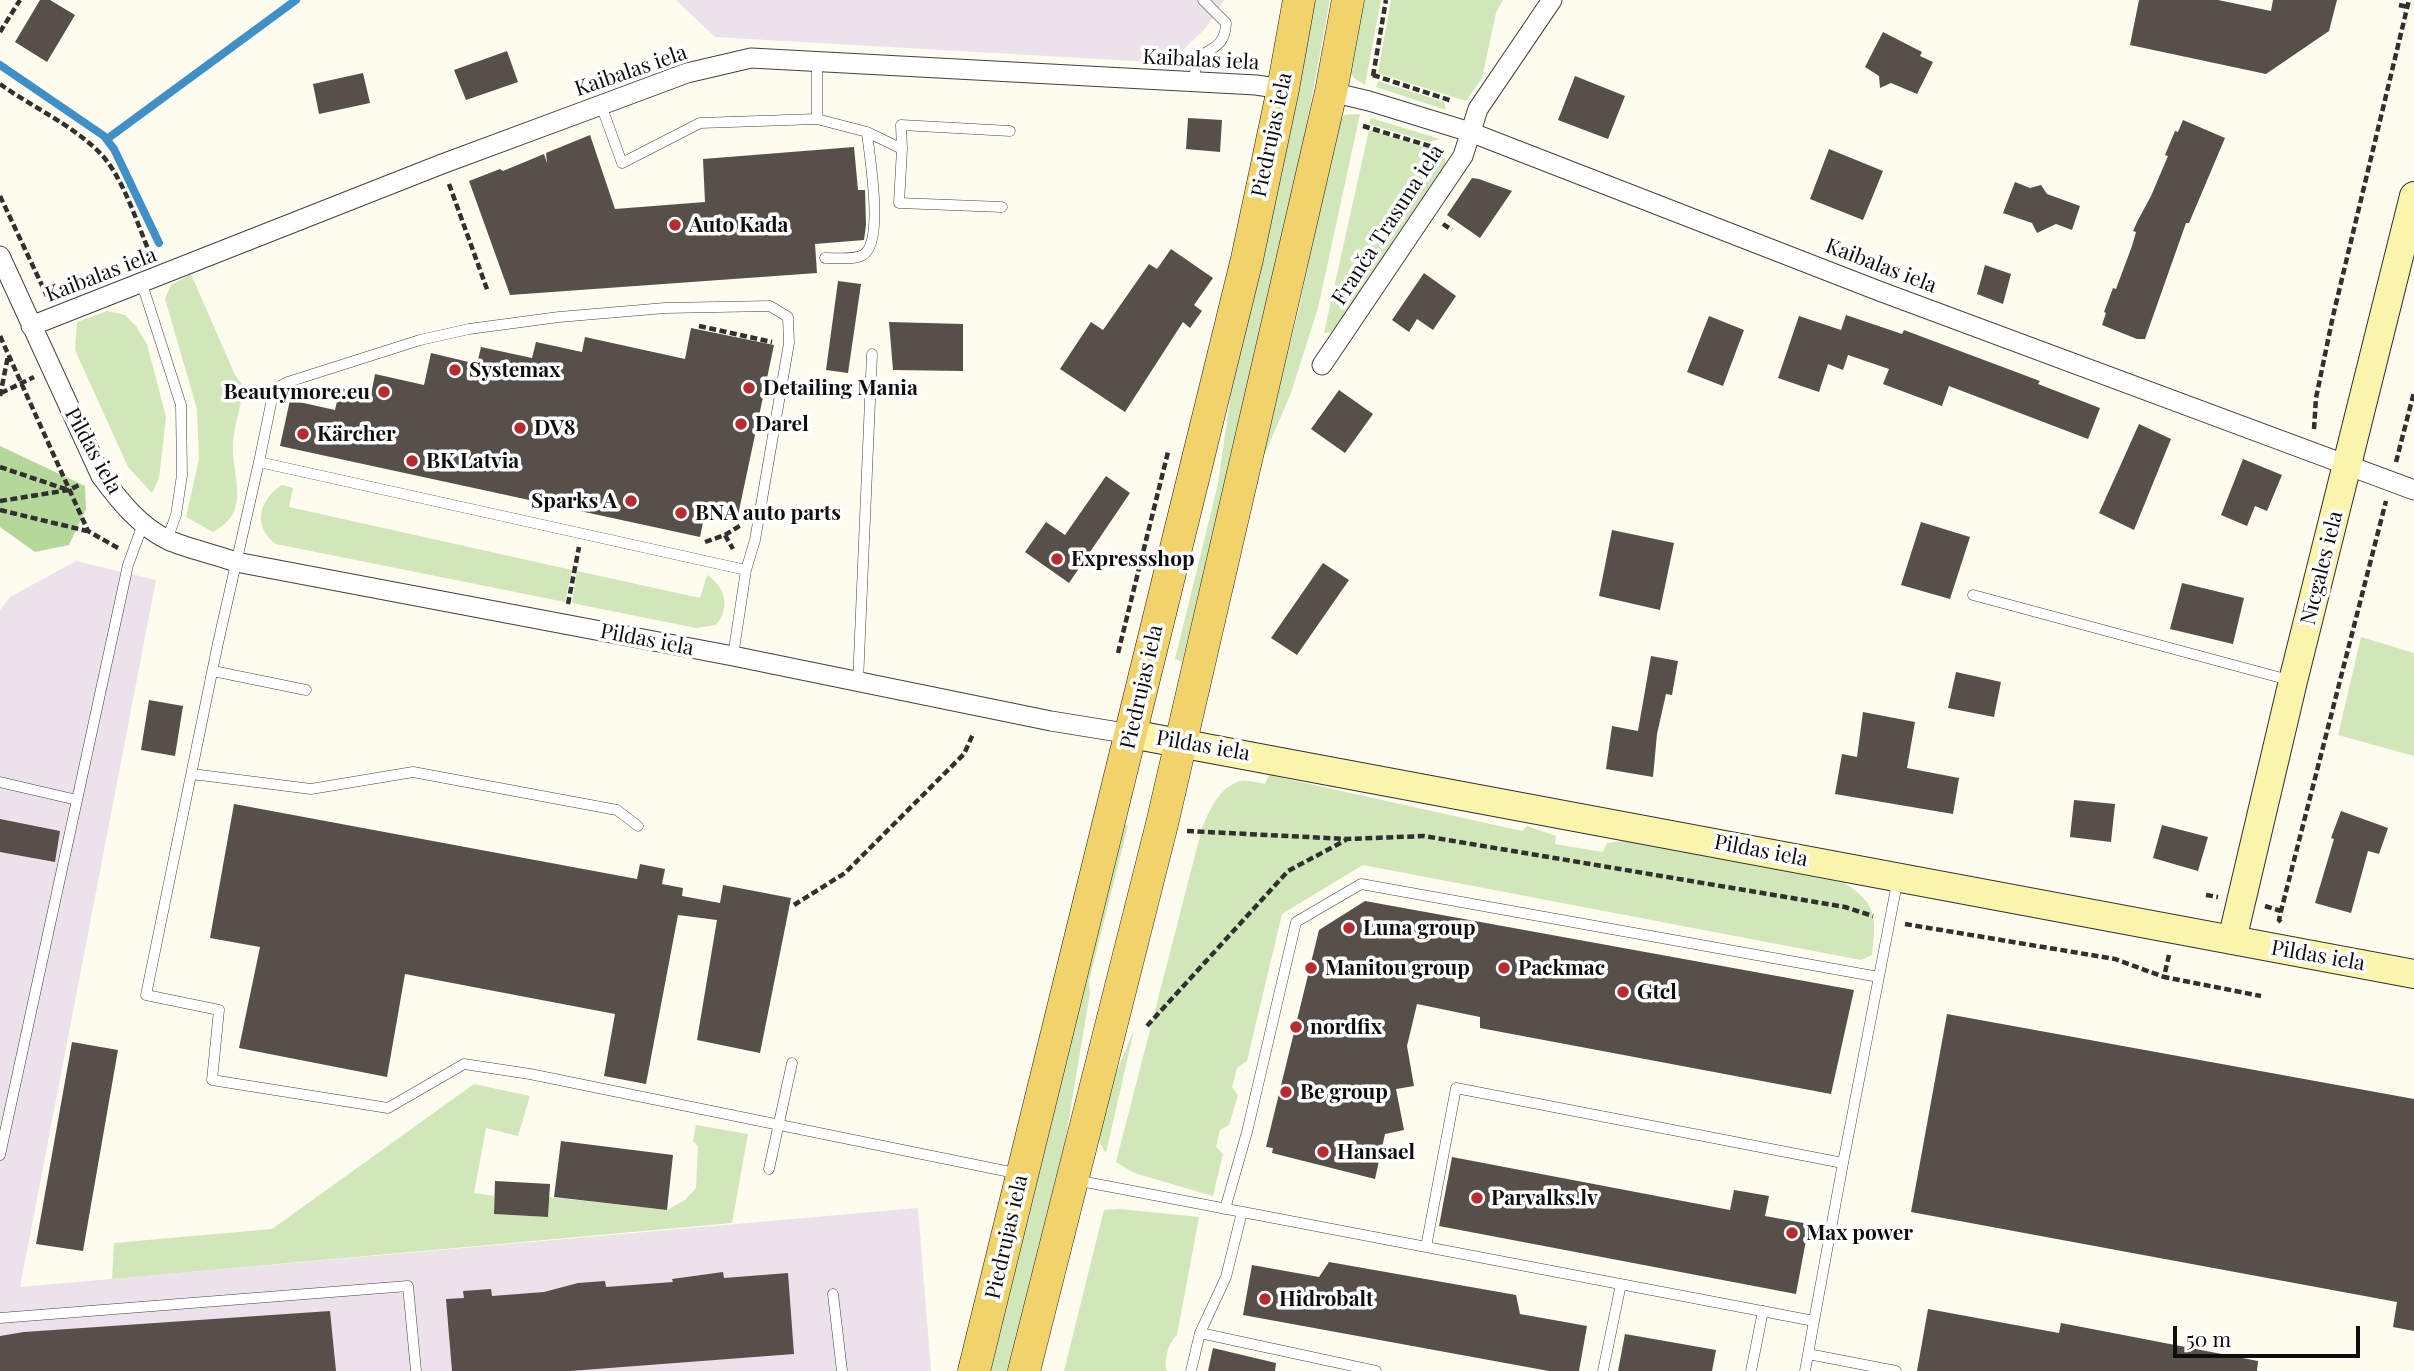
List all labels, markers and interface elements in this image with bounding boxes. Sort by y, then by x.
street label: Kaibalas iela [572,40,690,102]
street label: Kaibalas iela [1142,44,1260,76]
street label: Piedrujas iela [1247,70,1297,200]
street label: Franča Trasuna iela [1327,140,1449,310]
place label: Auto Kada [689,212,788,238]
marker: Auto Kada [667,217,683,233]
street label: Kaibalas iela [1822,233,1940,299]
street label: Kaibalas iela [42,242,160,308]
place label: Systemax [469,357,560,383]
marker: Systemax [447,362,463,378]
place label: Detailing Mania [763,375,918,401]
place label: Beautymore.eu [223,379,370,405]
marker: Detailing Mania [741,380,757,396]
marker: Beautymore.eu [376,384,392,400]
street label: Pildas iela [59,403,127,499]
place label: Darel [755,411,809,437]
place label: DV8 [534,415,576,441]
marker: Darel [733,416,749,432]
marker: DV8 [512,420,528,436]
place label: Kärcher [317,421,396,447]
marker: Kärcher [295,426,311,442]
place label: BK Latvia [426,448,519,474]
marker: BK Latvia [404,453,420,469]
place label: Sparks A [531,488,617,514]
marker: Sparks A [623,493,639,509]
place label: BNA auto parts [695,500,841,526]
marker: BNA auto parts [673,505,689,521]
street label: Nīcgales iela [2296,508,2348,628]
place label: Expressshop [1071,546,1195,572]
marker: Expressshop [1049,551,1065,567]
street label: Pildas iela [598,619,696,661]
street label: Piedrujas iela [1115,622,1169,752]
street label: Pildas iela [1154,725,1252,767]
street label: Pildas iela [1712,830,1810,872]
place label: Luna group [1363,915,1476,941]
marker: Luna group [1341,920,1357,936]
street label: Pildas iela [2269,935,2367,977]
place label: Manitou group [1325,955,1470,981]
place label: Packmac [1518,955,1605,981]
marker: Manitou group [1303,960,1319,976]
marker: Packmac [1496,960,1512,976]
place label: Gtcl [1637,979,1677,1005]
marker: Gtcl [1615,984,1631,1000]
place label: nordfix [1310,1014,1382,1040]
marker: nordfix [1288,1019,1304,1035]
place label: Be group [1300,1079,1388,1105]
marker: Be group [1278,1084,1294,1100]
place label: Hansael [1337,1139,1415,1165]
marker: Hansael [1315,1144,1331,1160]
street label: Piedrujas iela [980,1172,1034,1302]
place label: Parvalks.lv [1491,1185,1598,1211]
marker: Parvalks.lv [1469,1190,1485,1206]
place label: Max power [1806,1220,1913,1246]
marker: Max power [1784,1225,1800,1241]
place label: Hidrobalt [1279,1286,1373,1312]
marker: Hidrobalt [1257,1291,1273,1307]
scale bar [2176,1312,2363,1356]
text: 50 m [2186,1324,2231,1352]

